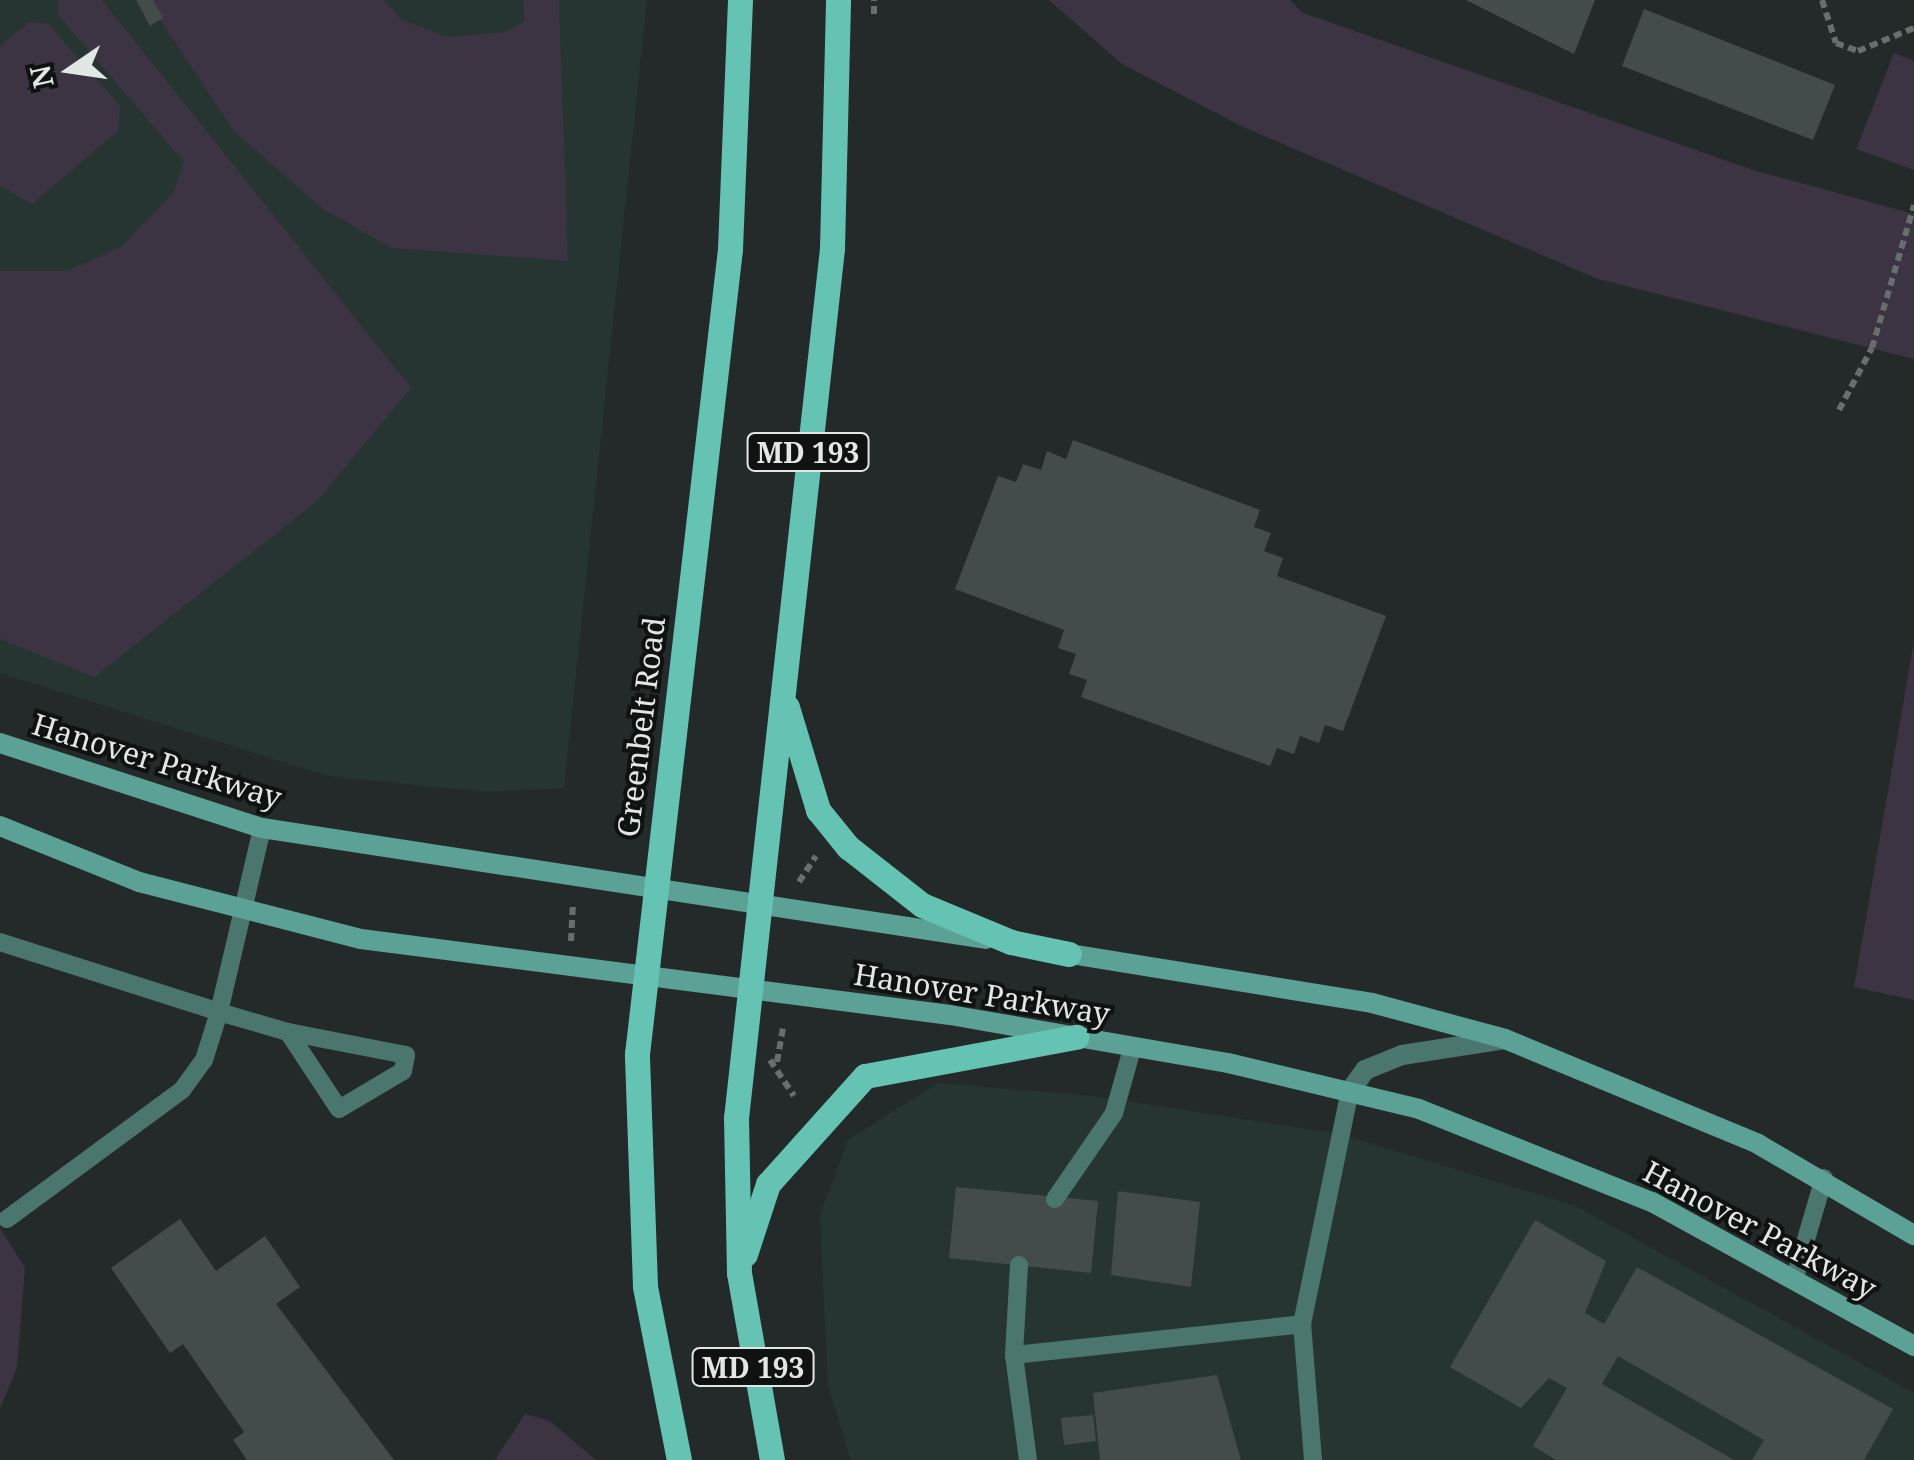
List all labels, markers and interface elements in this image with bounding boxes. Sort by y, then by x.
north arrow [20,20,120,120]
text: N [20,62,62,92]
road number: MD 193 [746,429,870,475]
street label: Greenbelt Road [610,615,672,839]
street label: Hanover Parkway [28,706,286,816]
street label: Hanover Parkway [852,956,1112,1032]
street label: Hanover Parkway [1637,1153,1883,1307]
road number: MD 193 [690,1344,816,1390]

